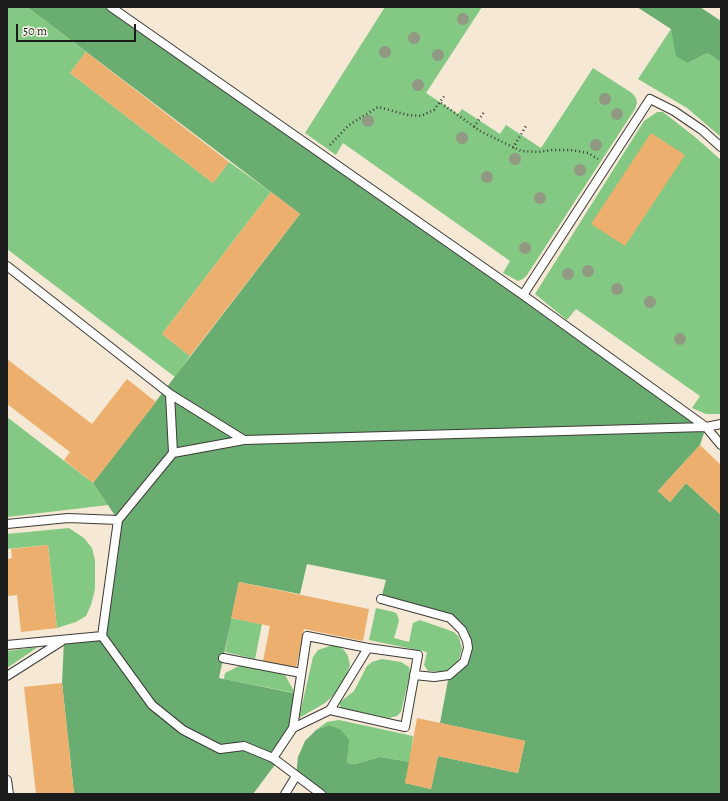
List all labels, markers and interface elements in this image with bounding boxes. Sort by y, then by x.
scale bar [18,16,138,42]
text: 50 m [23,23,47,39]

